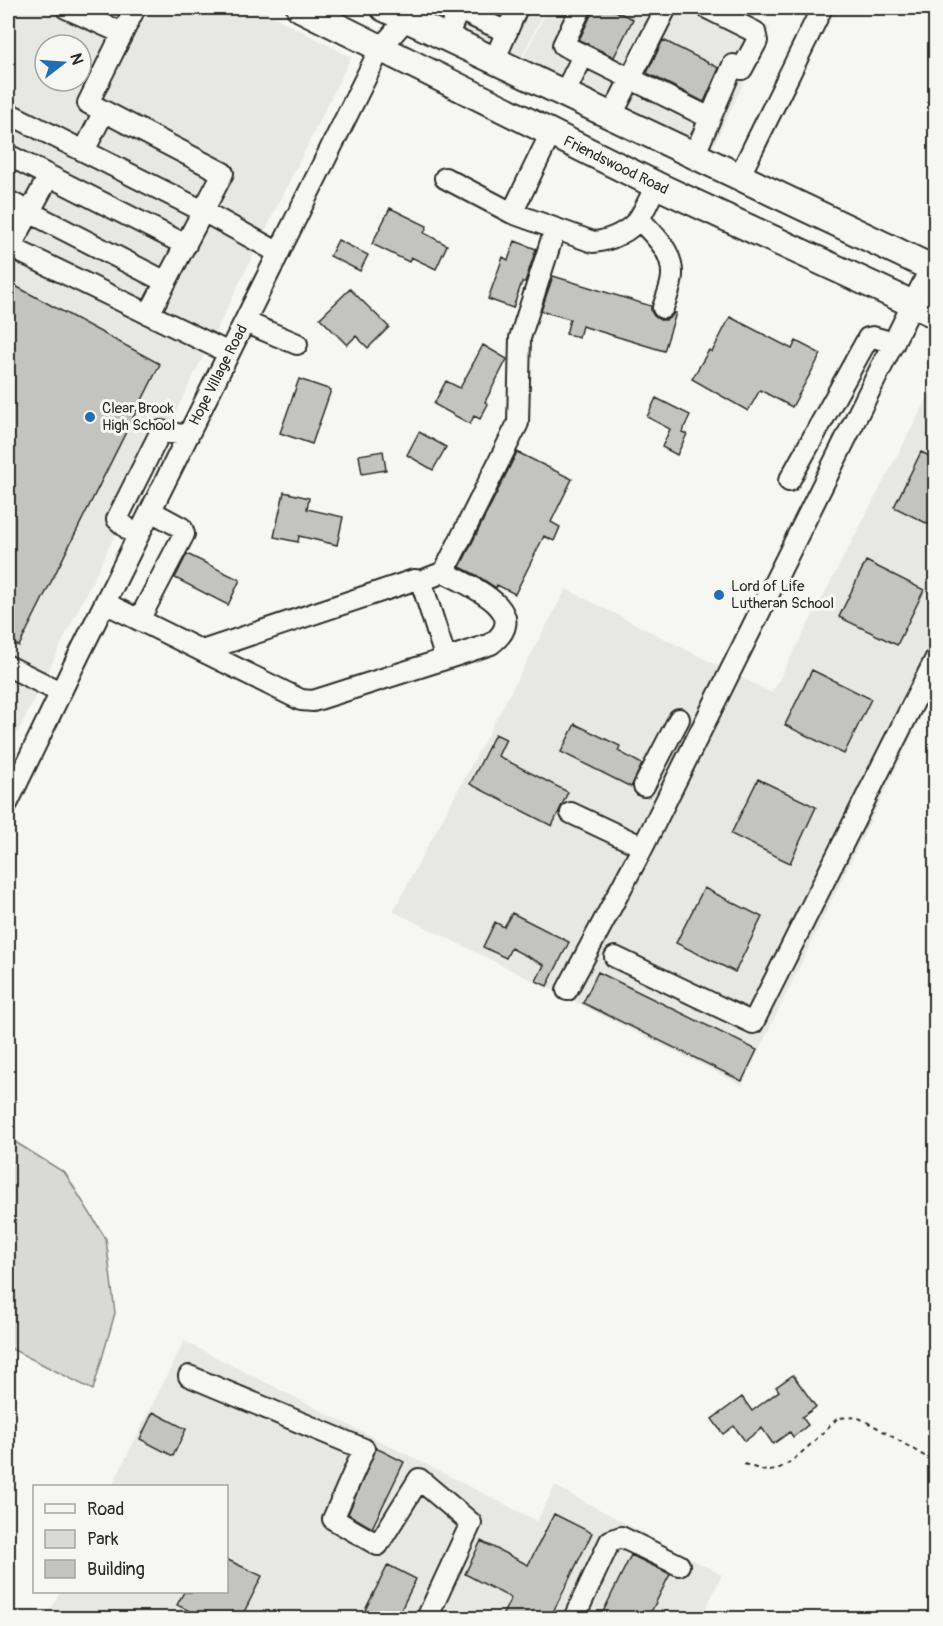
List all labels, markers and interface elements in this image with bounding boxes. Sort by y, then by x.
north arrow [33,33,93,93]
text: N [65,51,88,67]
street label: Friendswood Road [560,132,671,199]
street label: Hope Village Road [185,322,252,429]
place label: Clear Brook High School [102,399,175,435]
marker: Clear Brook High School [83,410,97,424]
place label: Lord of Life Lutheran School [731,577,834,613]
marker: Lord of Life Lutheran School [712,588,726,602]
legend [33,1485,228,1593]
text: Road [87,1498,124,1521]
text: Park [87,1528,119,1551]
text: Building [87,1558,145,1581]

